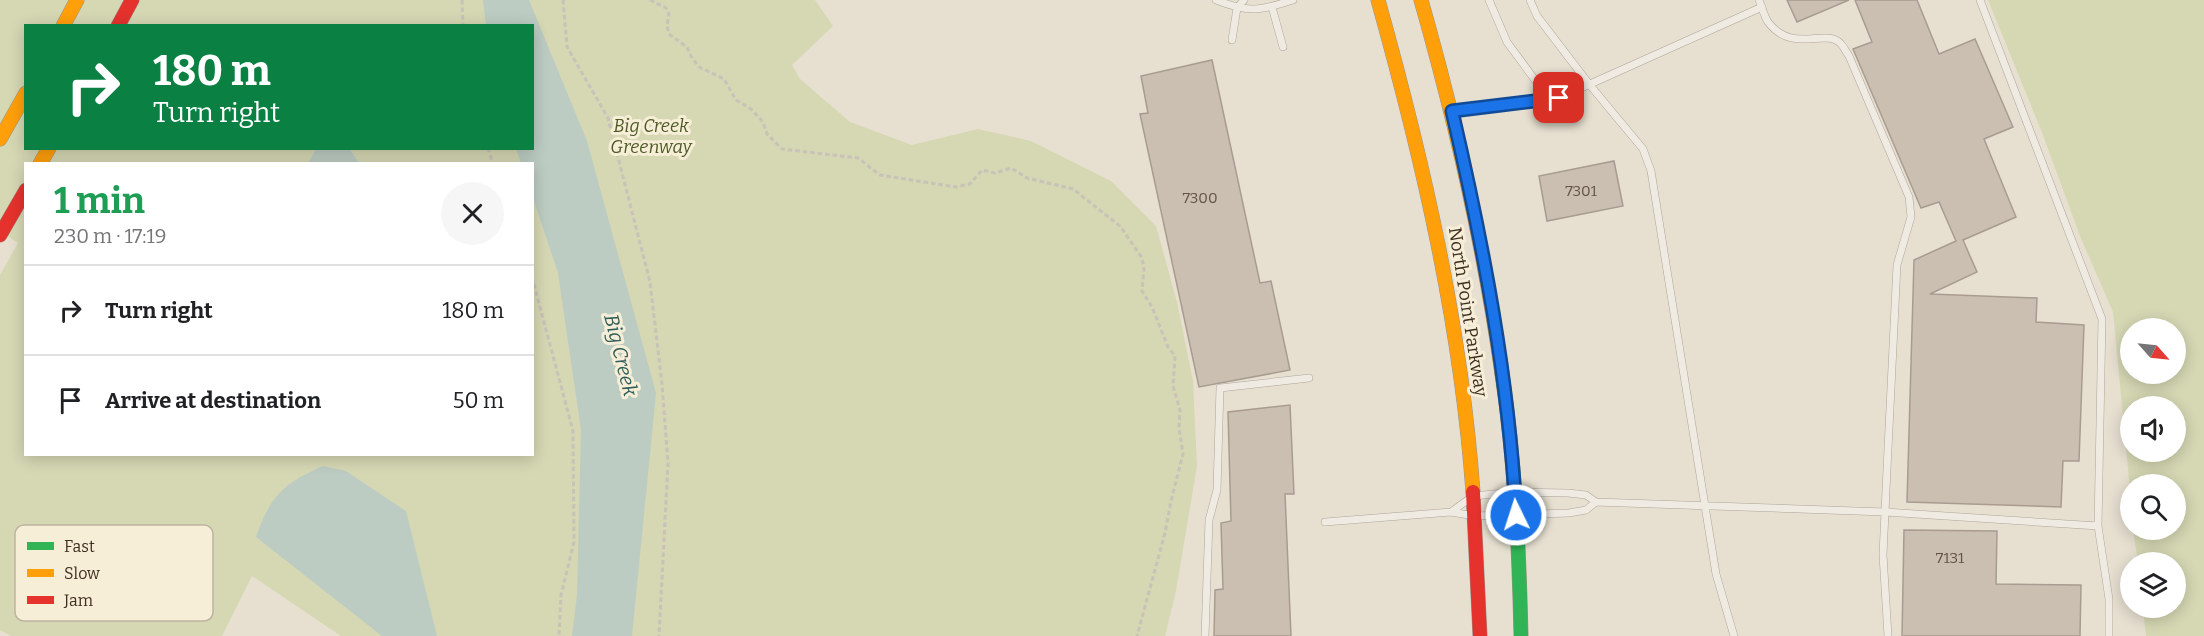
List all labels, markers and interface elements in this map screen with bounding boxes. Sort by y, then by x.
text: 180 m [153,46,271,96]
icon: right [54,48,132,126]
pin [1533,72,1584,123]
icon: arrive [1542,81,1575,114]
text: Turn right [153,97,280,129]
park label: Big Creek Greenway [610,115,692,158]
text: 1 min [54,179,145,223]
button: close [441,182,504,245]
house number: 7301 [1565,182,1597,200]
house number: 7300 [1182,189,1218,207]
text: 230 m · 17:19 [54,224,166,248]
street label: North Point Parkway [1444,226,1492,399]
icon: right [54,294,87,327]
text: Turn right [105,297,213,324]
text: 180 m [442,297,504,324]
water label: Big Creek [599,311,643,399]
north arrow [2120,318,2186,384]
map controls [2120,318,2186,618]
icon: arrive [54,384,87,417]
text: Arrive at destination [105,387,321,414]
text: 50 m [453,387,504,414]
button: sound [2120,396,2186,462]
button: search [2120,474,2186,540]
position arrow [1484,483,1548,547]
legend [15,525,213,621]
text: Fast [64,537,95,556]
house number: 7131 [1936,549,1964,567]
button: layers [2120,552,2186,618]
text: Slow [64,564,100,583]
text: Jam [63,591,93,610]

